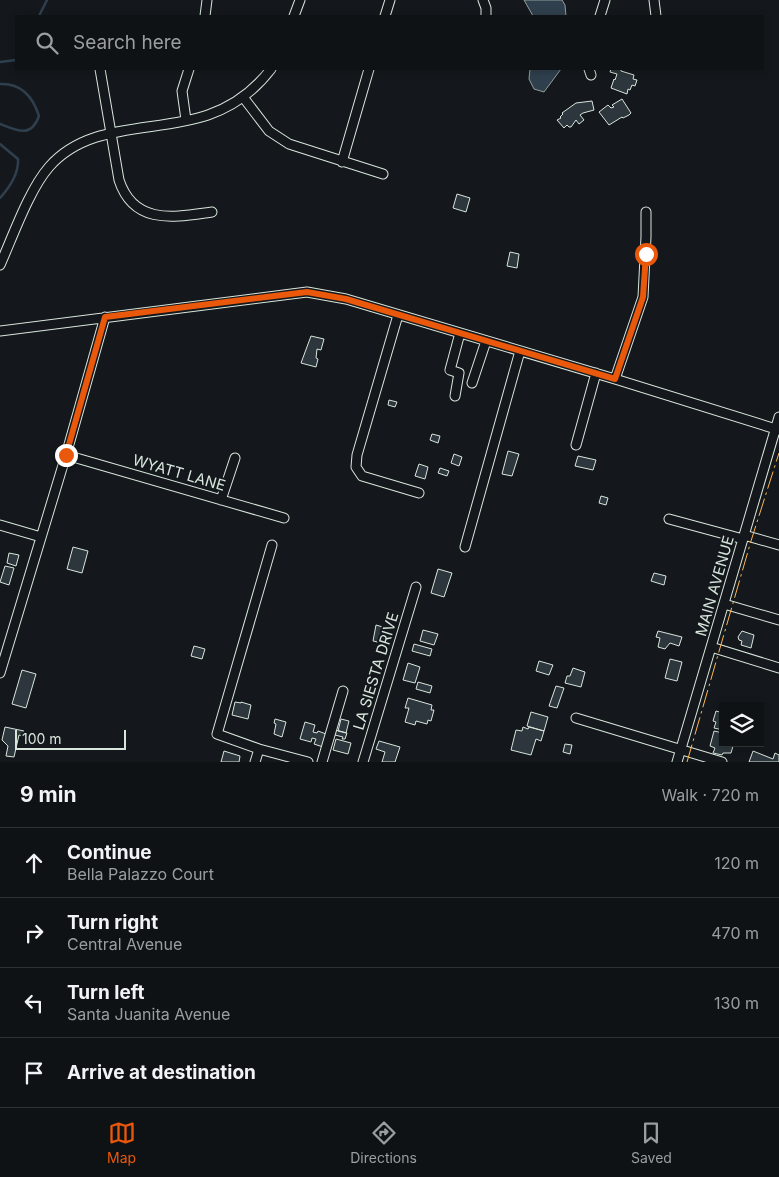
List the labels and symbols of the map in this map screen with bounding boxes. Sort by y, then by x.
route start [635,243,658,266]
route end [55,444,78,467]
street label: WYATT LANE [131,450,228,495]
street label: MAIN AVENUE [691,533,738,638]
street label: LA SIESTA DRIVE [349,610,402,732]
scale bar [15,727,126,750]

